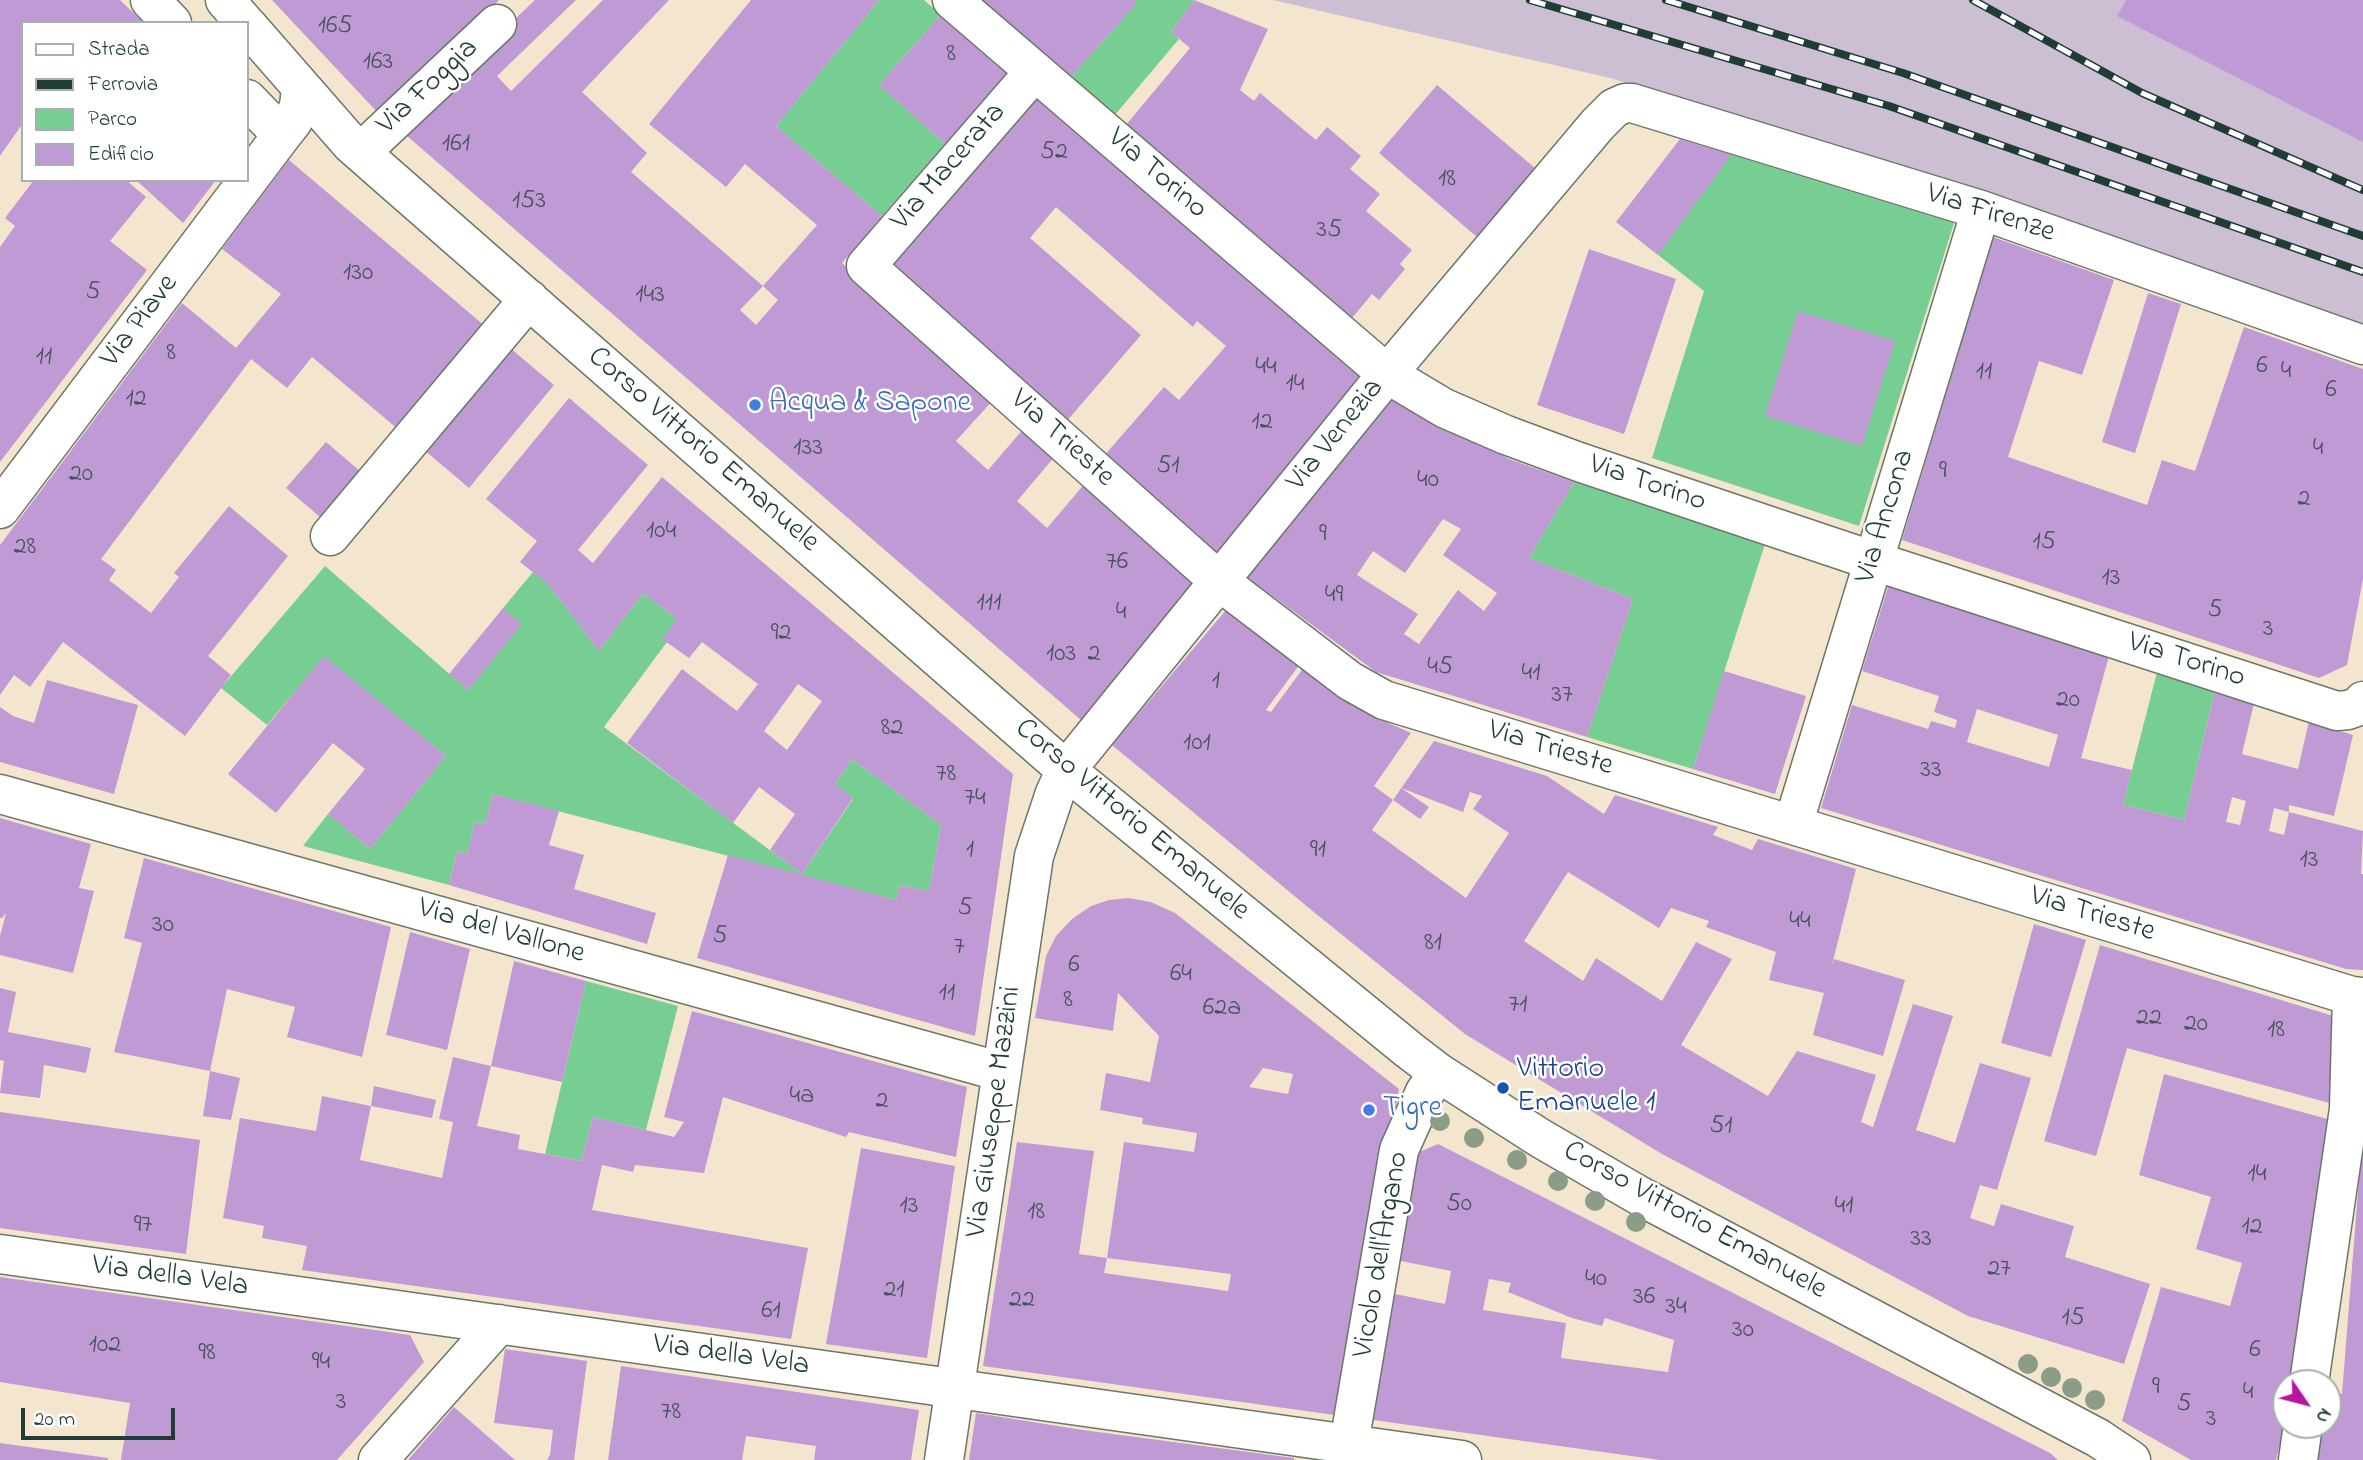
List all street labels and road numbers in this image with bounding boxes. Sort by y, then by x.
street label: Via Foggia [371,32,487,144]
street label: Via Macerata [885,97,1015,239]
street label: Via Torino [1098,122,1214,228]
street label: Via Firenze [1921,177,2059,253]
street label: Via Piave [94,268,188,376]
street label: Corso Vittorio Emanuele [579,340,825,562]
street label: Via Venezia [1281,372,1393,500]
street label: Via Trieste [1001,384,1121,496]
street label: Via Ancona [1850,446,1924,588]
street label: Via Torino [1584,448,1710,522]
street label: Via Torino [2123,626,2249,698]
street label: Corso Vittorio Emanuele [1006,712,1256,930]
street label: Via Trieste [1483,714,1617,786]
street label: Via Trieste [2025,880,2159,952]
street label: Via del Vallone [413,892,589,974]
street label: Via Giuseppe Mazzini [961,984,1031,1240]
street label: Corso Vittorio Emanuele [1556,1135,1832,1309]
street label: Vicolo dell'Argano [1347,1149,1419,1361]
street label: Via della Vela [89,1249,251,1307]
street label: Via della Vela [650,1328,812,1386]

